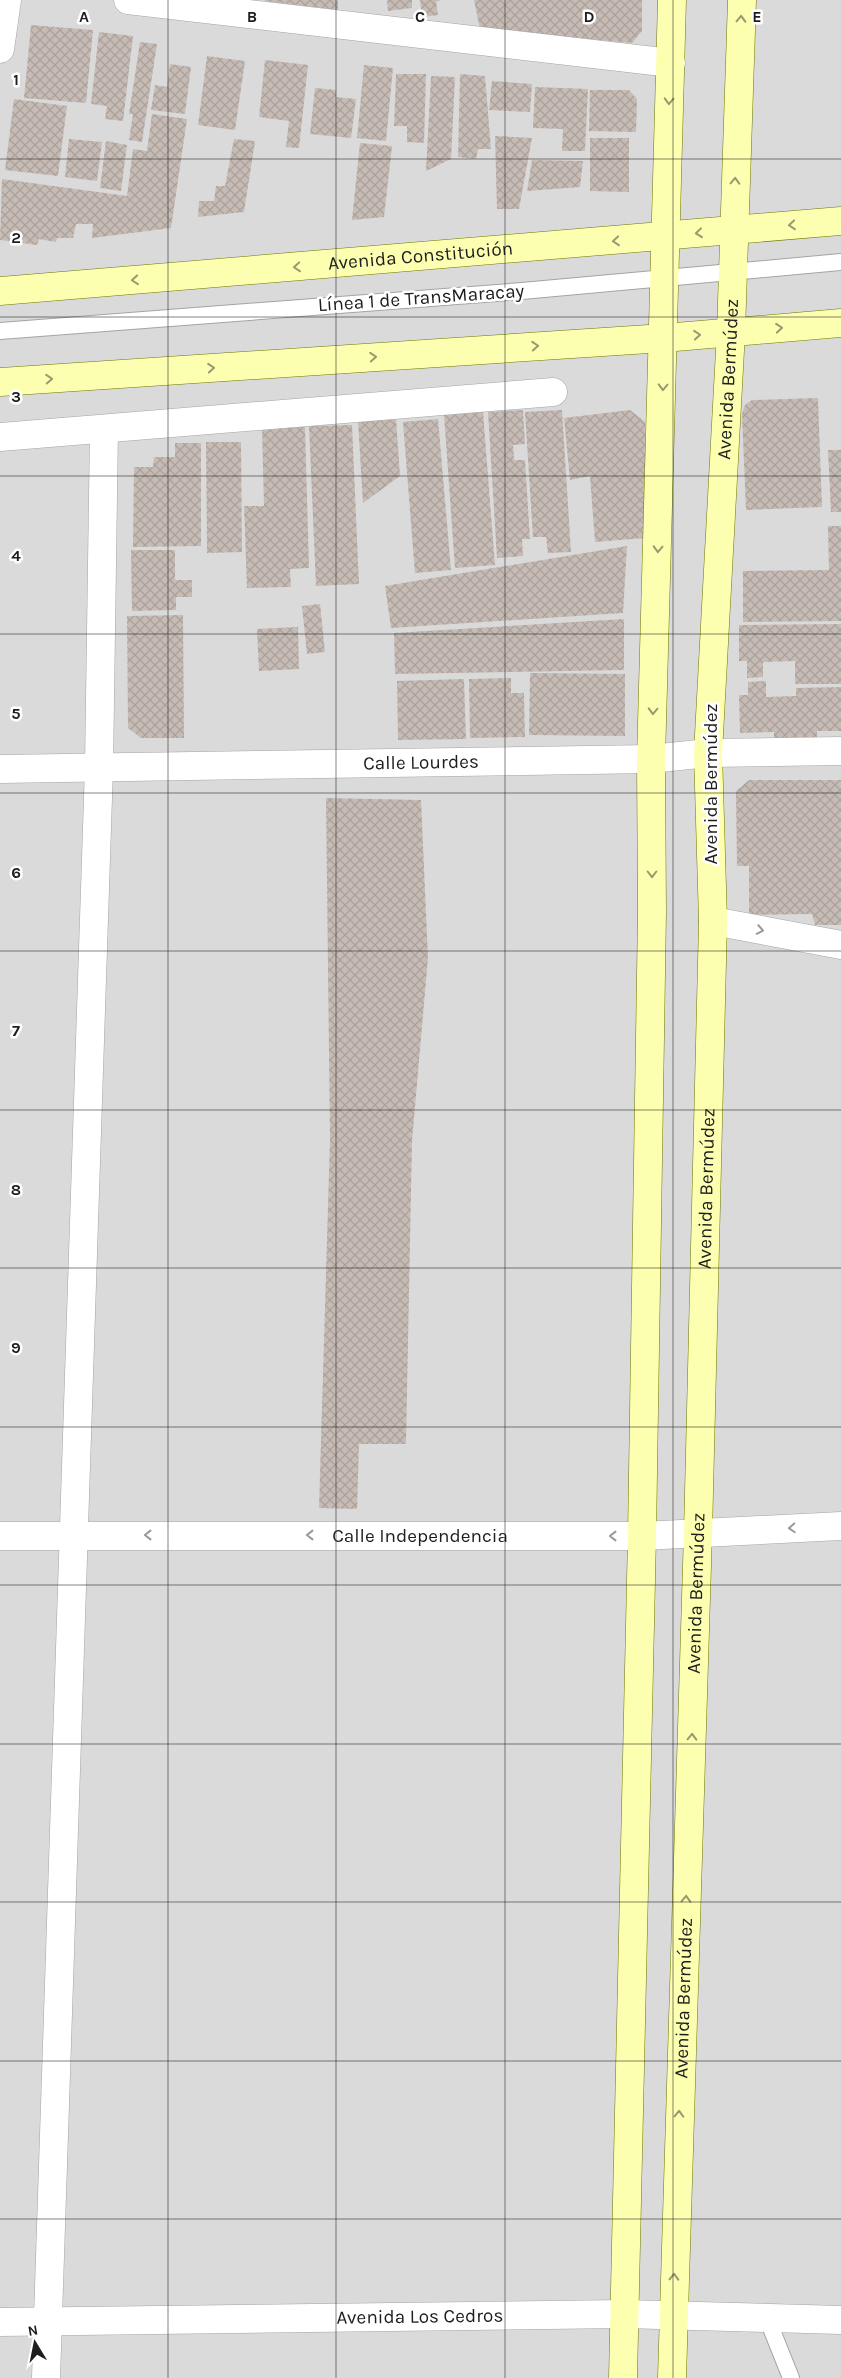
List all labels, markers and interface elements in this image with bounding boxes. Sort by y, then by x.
text: A [79,7,89,26]
text: B [247,7,257,26]
text: C [415,7,425,26]
text: D [584,7,595,26]
text: E [752,7,762,26]
one-way arrow [736,14,746,22]
text: 1 [13,70,19,89]
one-way arrow [664,97,675,105]
one-way arrow [730,177,740,184]
one-way arrow [788,219,796,230]
one-way arrow [695,227,703,238]
text: 2 [11,228,21,247]
one-way arrow [612,235,620,246]
street label: Avenida Constitución [327,237,514,275]
one-way arrow [293,261,301,272]
one-way arrow [131,275,139,286]
street label: Línea 1 de TransMaracay [317,280,525,316]
street label: Avenida Bermúdez [713,298,743,460]
one-way arrow [776,323,784,334]
one-way arrow [694,330,702,341]
one-way arrow [531,341,539,352]
one-way arrow [369,352,377,363]
one-way arrow [207,363,215,374]
one-way arrow [45,373,53,384]
one-way arrow [657,383,668,391]
text: 3 [11,387,21,406]
one-way arrow [652,545,663,553]
text: 4 [11,546,21,565]
text: 5 [11,704,21,723]
street label: Avenida Bermúdez [700,704,722,864]
one-way arrow [647,708,658,716]
street label: Calle Lourdes [363,751,479,774]
text: 6 [11,863,21,882]
one-way arrow [647,870,657,878]
one-way arrow [756,924,765,935]
text: 7 [12,1021,20,1040]
street label: Avenida Bermúdez [693,1108,719,1269]
text: 8 [11,1180,21,1199]
text: 9 [11,1338,21,1357]
street label: Avenida Bermúdez [683,1513,709,1674]
one-way arrow [788,1523,796,1534]
street label: Calle Independencia [332,1525,508,1547]
one-way arrow [143,1530,151,1540]
one-way arrow [306,1530,314,1540]
one-way arrow [608,1531,616,1541]
one-way arrow [686,1733,697,1741]
one-way arrow [681,1895,691,1903]
street label: Avenida Bermúdez [670,1917,697,2079]
one-way arrow [674,2110,684,2118]
one-way arrow [668,2273,679,2281]
street label: Avenida Los Cedros [336,2305,504,2329]
north arrow [10,2318,60,2368]
text: N [26,2321,39,2340]

